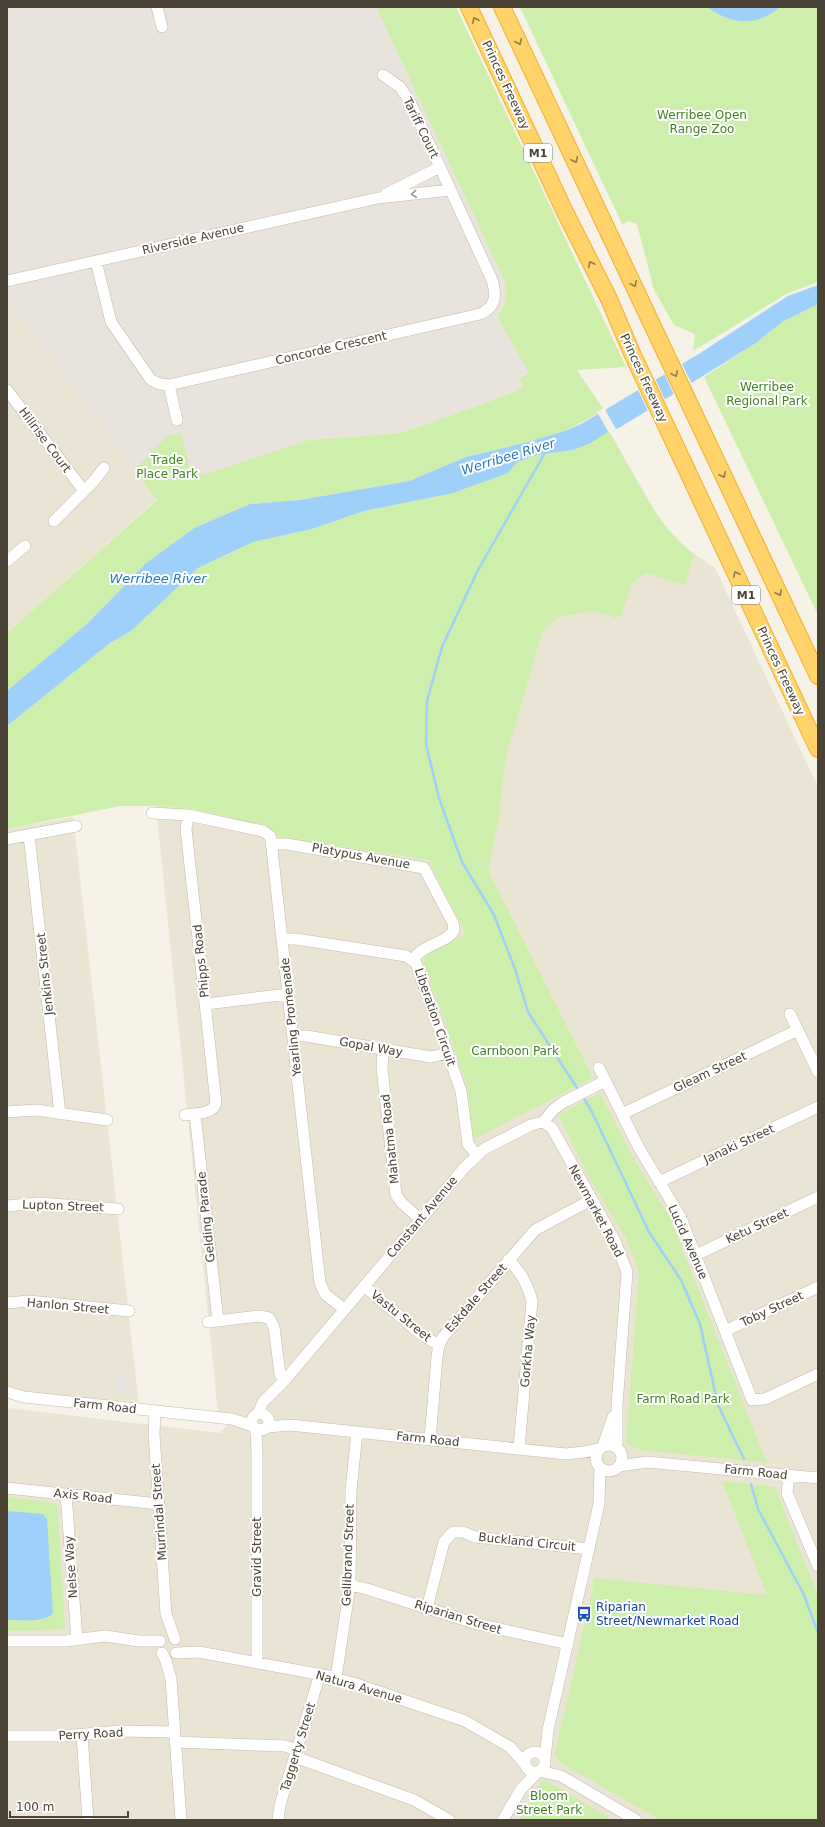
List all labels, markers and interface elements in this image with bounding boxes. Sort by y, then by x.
one-way arrow [472,17,480,24]
street label: Princes Freeway [479,38,533,132]
one-way arrow [514,38,522,46]
street label: Tariff Court [400,94,442,161]
park label: Werribee Open Range Zoo [657,108,747,136]
road number: M1 [524,144,552,162]
one-way arrow [570,155,578,163]
one-way arrow [411,189,417,198]
street label: Riverside Avenue [141,220,245,258]
one-way arrow [588,260,596,268]
one-way arrow [629,280,637,288]
street label: Concorde Crescent [274,328,388,368]
street label: Princes Freeway [617,331,671,425]
one-way arrow [670,369,678,377]
park label: Werribee Regional Park [726,380,808,408]
street label: Hillrise Court [16,405,74,475]
water label: Werribee River [459,435,558,478]
park label: Trade Place Park [136,453,198,481]
one-way arrow [718,471,726,479]
water label: Werribee River [109,571,208,586]
one-way arrow [733,571,741,578]
road number: M1 [732,586,760,604]
one-way arrow [774,588,782,596]
street label: Princes Freeway [754,624,808,718]
street label: Platypus Avenue [311,840,411,872]
street label: Phipps Road [190,924,212,998]
street label: Jenkins Street [34,932,56,1017]
street label: Yearling Promenade [278,957,304,1078]
street label: Liberation Circuit [412,966,458,1068]
street label: Gopal Way [338,1035,404,1059]
park label: Carnboon Park [471,1044,559,1058]
street label: Gleam Street [671,1049,749,1095]
street label: Mahatma Road [378,1093,402,1185]
street label: Janaki Street [701,1121,777,1167]
street label: Newmarket Road [566,1162,626,1260]
street label: Gelding Parade [194,1171,218,1263]
street label: Constant Avenue [384,1173,460,1261]
street label: Lupton Street [22,1198,104,1214]
street label: Lucid Avenue [665,1203,711,1281]
street label: Ketu Street [724,1205,791,1247]
street label: Eskdale Street [442,1260,510,1335]
street label: Vastu Street [368,1287,434,1345]
street label: Toby Street [737,1288,806,1330]
street label: Hanlon Street [26,1295,110,1317]
street label: Gorkha Way [518,1314,538,1388]
park label: Farm Road Park [636,1392,730,1406]
street label: Farm Road [73,1396,137,1416]
street label: Farm Road [396,1429,460,1449]
street label: Farm Road [724,1462,788,1482]
street label: Murrindal Street [149,1463,169,1561]
street label: Axis Road [53,1486,113,1506]
street label: Gellibrand Street [339,1503,357,1606]
street label: Gravid Street [250,1517,264,1597]
street label: Buckland Circuit [478,1530,577,1554]
street label: Nelse Way [62,1535,80,1599]
street label: Riparian Street [413,1597,503,1637]
place label: Riparian Street/Newmarket Road [596,1600,739,1628]
bus stop icon: Riparian Street/Newmarket Road [575,1605,593,1623]
street label: Natura Avenue [314,1668,404,1706]
street label: Taggerty Street [278,1701,318,1794]
street label: Perry Road [58,1725,124,1743]
park label: Bloom Street Park [516,1789,582,1817]
scale bar [10,1793,128,1819]
text: 100 m [16,1800,54,1814]

